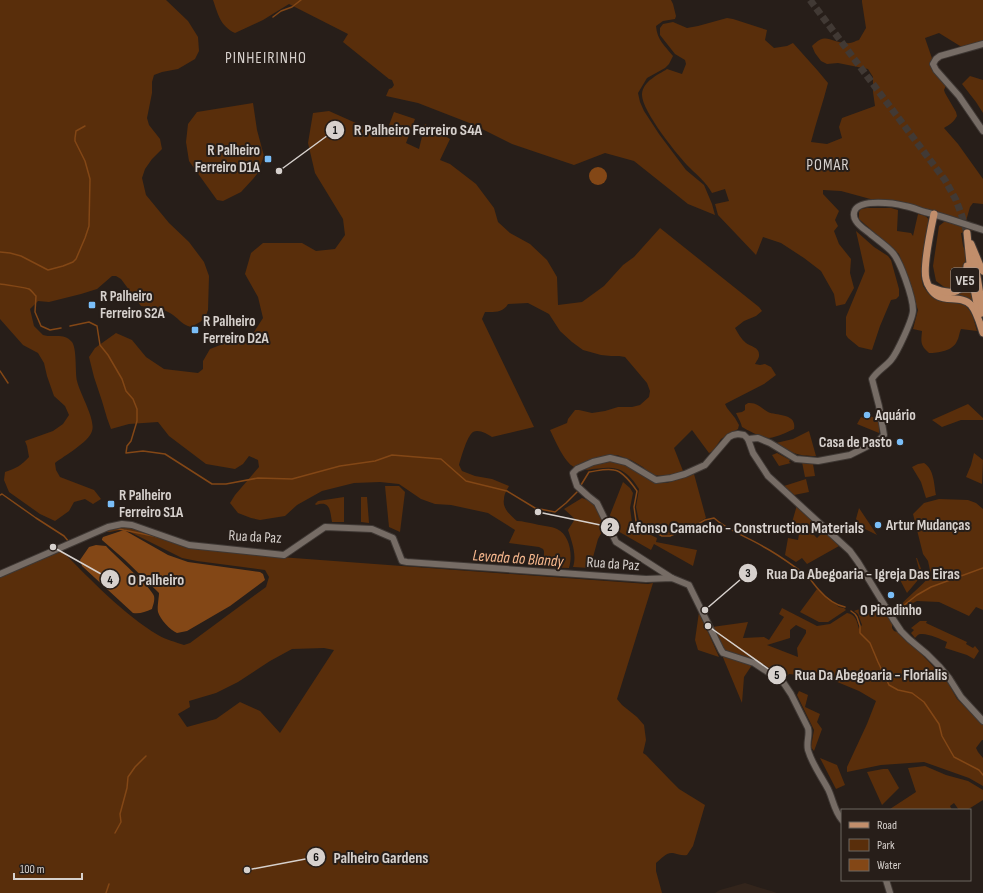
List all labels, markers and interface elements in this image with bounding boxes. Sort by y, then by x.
district label: PINHEIRINHO [225,49,307,68]
callout: R Palheiro Ferreiro S4A [325,116,490,144]
text: R Palheiro Ferreiro S4A [354,121,483,140]
text: 1 [333,123,338,138]
place label: R Palheiro Ferreiro D1A [195,141,261,177]
marker: R Palheiro Ferreiro D1A [263,154,273,164]
district label: POMAR [806,156,850,175]
road number: VE5 [951,268,979,292]
place label: R Palheiro Ferreiro S2A [100,287,166,323]
marker: R Palheiro Ferreiro S2A [87,300,97,310]
place label: R Palheiro Ferreiro D2A [203,312,270,348]
marker: R Palheiro Ferreiro D2A [190,325,200,335]
place label: Aquário [874,406,916,425]
marker: Aquário [862,410,872,420]
place label: Casa de Pasto [819,433,892,452]
marker: Casa de Pasto [895,437,905,447]
place label: R Palheiro Ferreiro S1A [119,486,184,522]
marker: R Palheiro Ferreiro S1A [106,499,116,509]
callout: Afonso Camacho - Construction Materials [600,513,871,541]
place label: Artur Mudanças [885,516,970,535]
text: Afonso Camacho - Construction Materials [627,519,864,538]
text: 2 [607,520,613,535]
marker: Artur Mudanças [873,520,883,530]
street label: Rua da Paz [228,526,283,548]
water label: Levada do Blandy [472,546,565,572]
street label: Rua da Paz [586,553,641,575]
callout: Rua Da Abegoaria - Igreja Das Eiras [738,559,967,587]
callout: O Palheiro [100,565,192,593]
text: Rua Da Abegoaria - Igreja Das Eiras [766,565,960,584]
text: 3 [745,566,751,581]
text: O Palheiro [128,571,184,590]
text: 4 [107,573,113,588]
marker: O Picadinho [886,590,896,600]
place label: O Picadinho [860,601,922,620]
callout: Rua Da Abegoaria - Florialis [767,661,956,689]
text: Rua Da Abegoaria - Florialis [795,666,947,685]
text: 5 [774,668,780,683]
legend [841,809,971,881]
text: Road [877,818,897,833]
text: Park [877,838,895,853]
callout: Palheiro Gardens [306,843,437,871]
text: Palheiro Gardens [333,849,429,868]
text: 6 [313,850,319,865]
scale bar [14,855,82,881]
text: Water [877,858,901,873]
text: 100 m [20,862,45,877]

